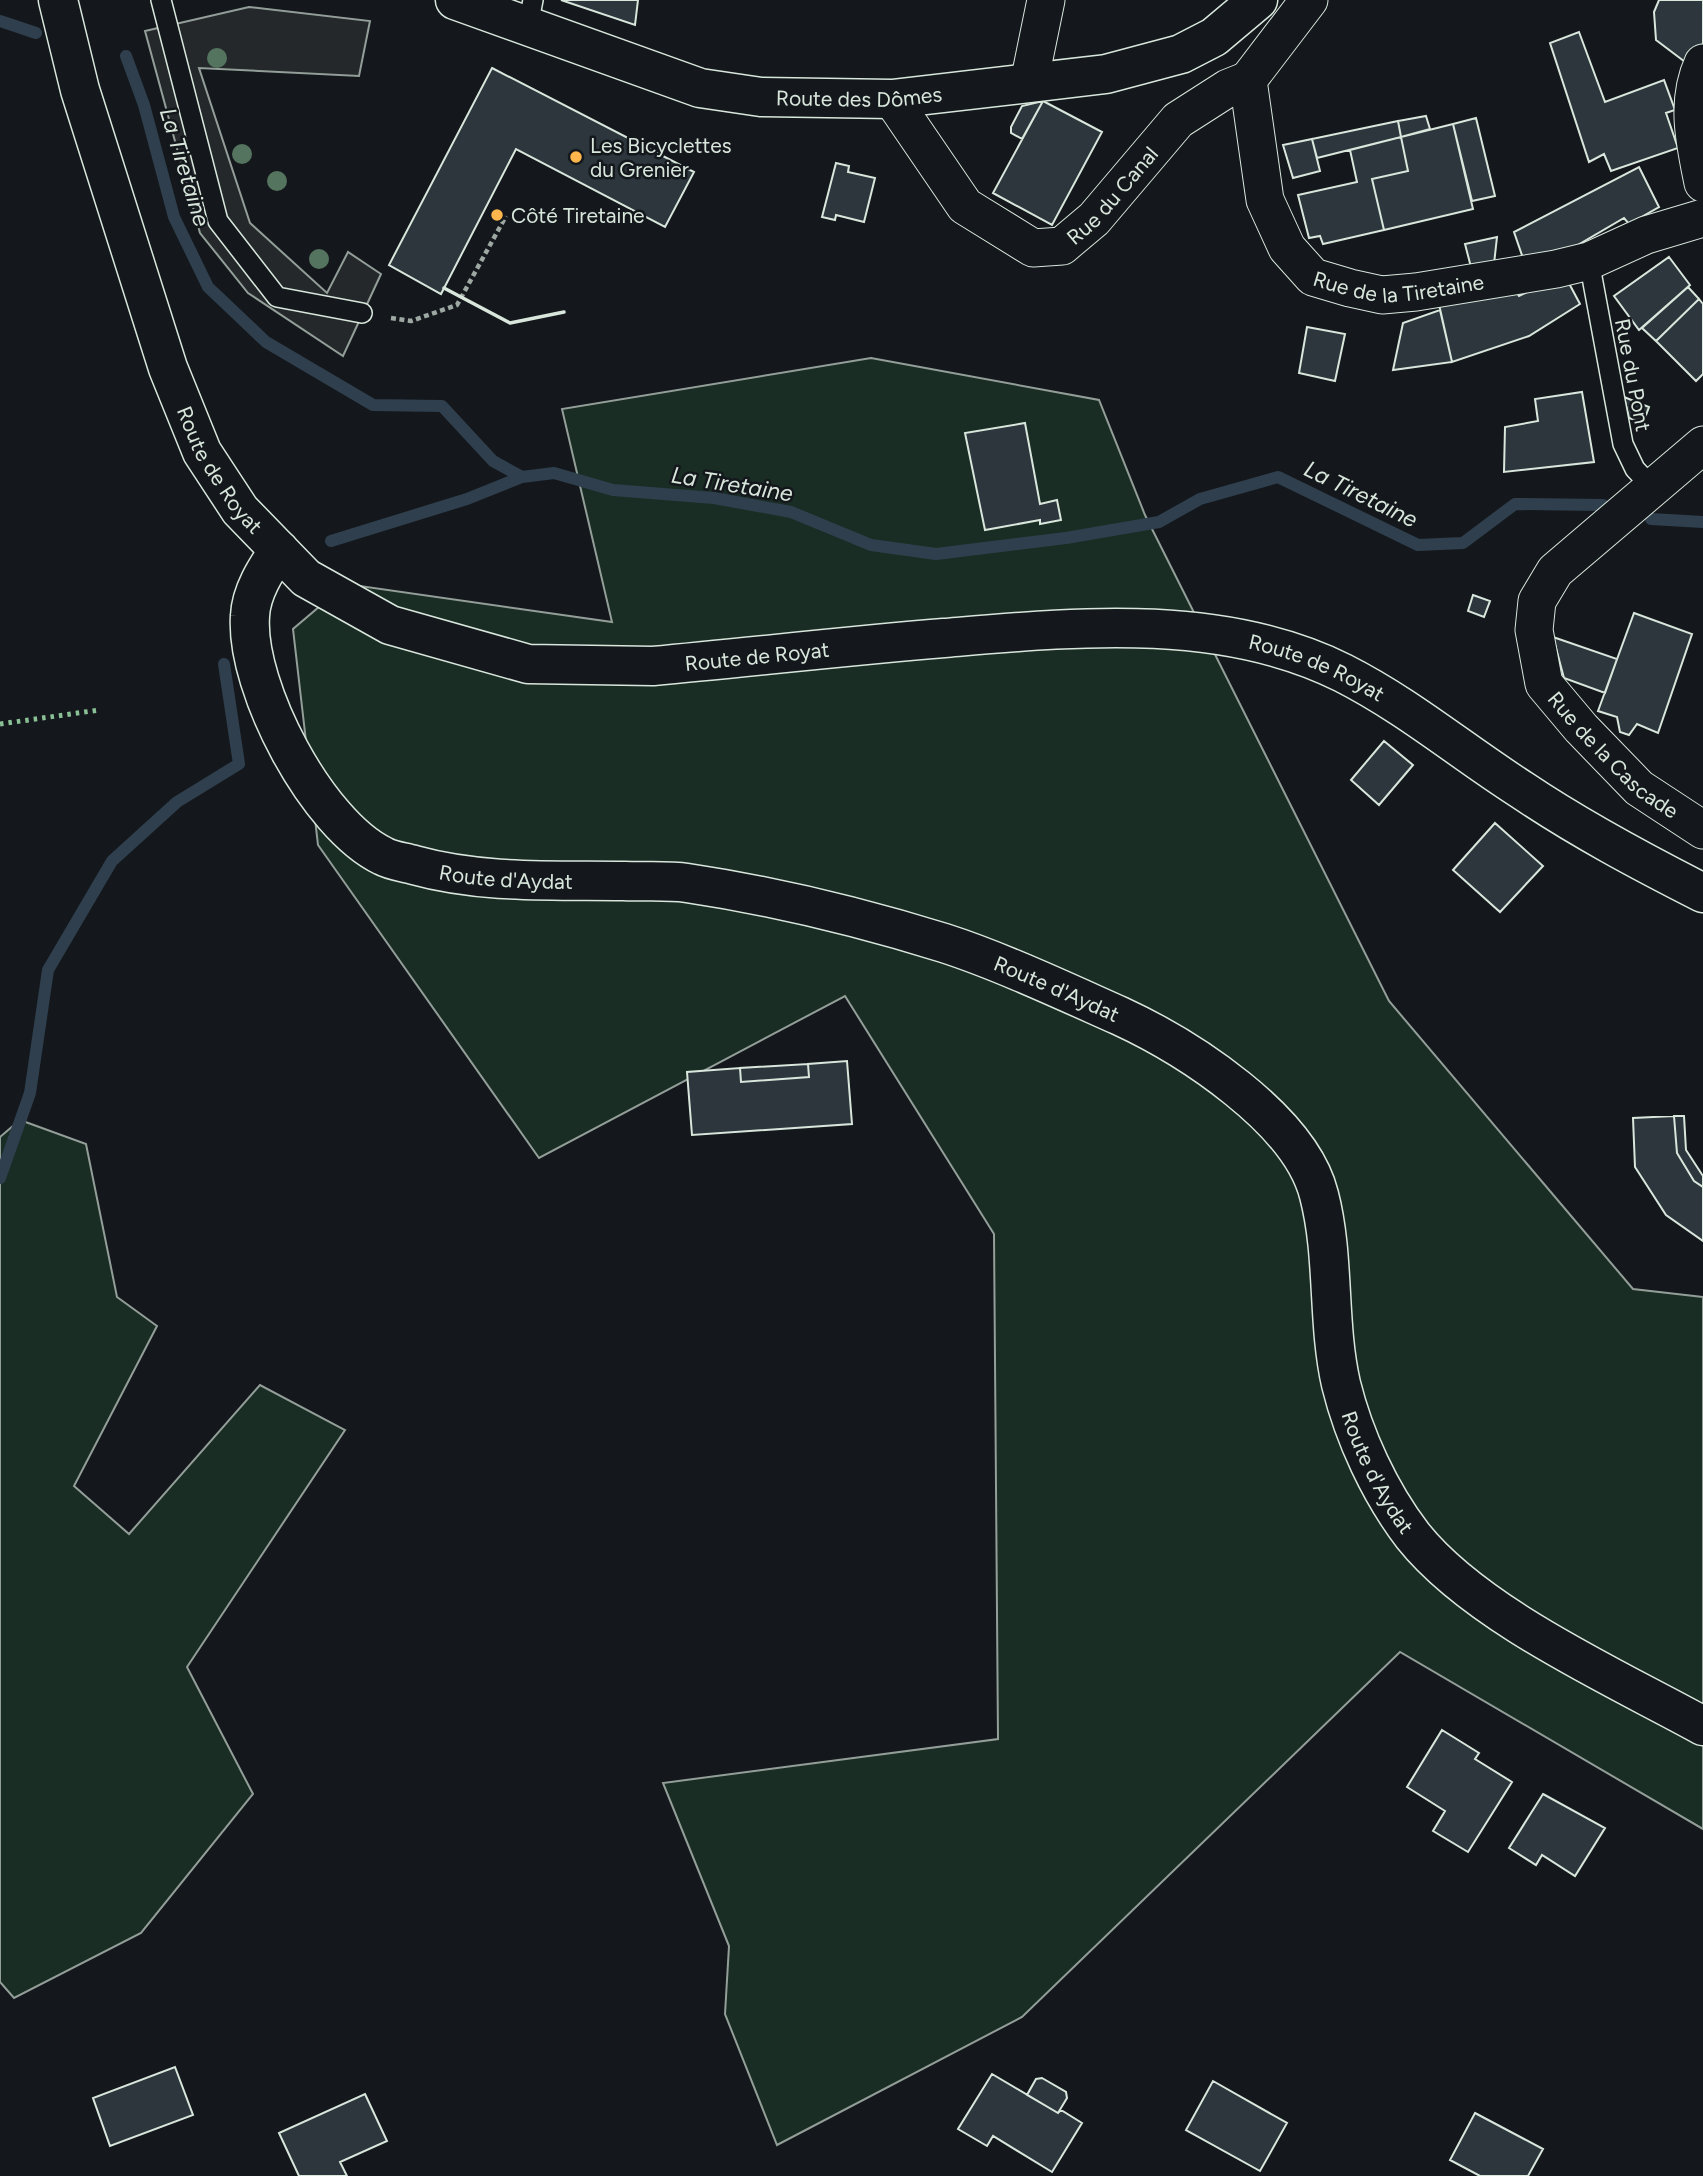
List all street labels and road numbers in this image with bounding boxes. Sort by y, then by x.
street label: Route des Dômes [776,81,943,112]
street label: Rue du Canal [1061,141,1163,249]
street label: Rue de la Tiretaine [1310,265,1485,307]
street label: Rue du Pont [1610,316,1656,434]
street label: Route de Royat [172,402,268,538]
street label: Route de Royat [1246,628,1389,706]
street label: Route de Royat [683,636,830,675]
street label: Rue de la Cascade [1543,686,1683,823]
street label: Route d'Aydat [437,859,573,893]
street label: Route d'Aydat [991,950,1123,1027]
street label: Route d'Aydat [1337,1408,1419,1538]

